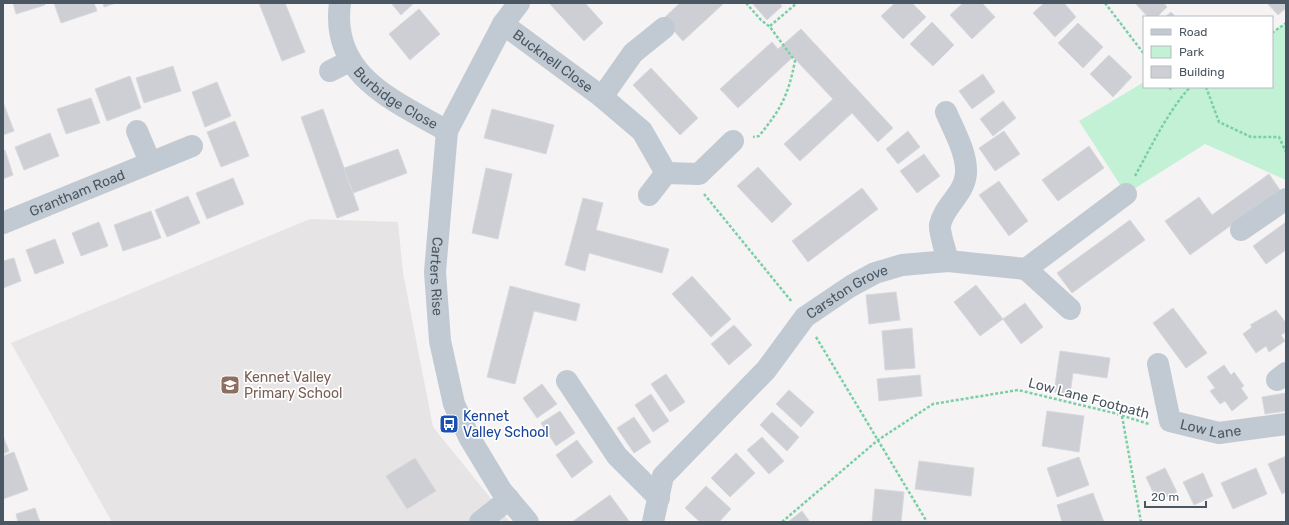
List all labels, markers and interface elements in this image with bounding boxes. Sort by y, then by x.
legend [1143,16,1273,88]
text: Road [1179,25,1207,39]
street label: Bucknell Close [509,26,596,96]
text: Park [1179,45,1205,59]
street label: Burbidge Close [350,64,441,133]
text: Building [1179,65,1225,79]
street label: Grantham Road [27,166,128,220]
street label: Carters Rise [426,236,446,317]
street label: Carston Grove [803,262,890,323]
place label: Kennet Valley Primary School [244,369,342,402]
school or university icon: Kennet Valley Primary School [219,374,241,396]
street label: Low Lane Footpath [1026,374,1151,423]
place label: Kennet Valley School [463,408,549,441]
bus stop icon: Kennet Valley School [438,413,460,435]
street label: Low Lane [1178,416,1242,442]
scale bar [1145,483,1206,509]
text: 20 m [1151,490,1179,504]

